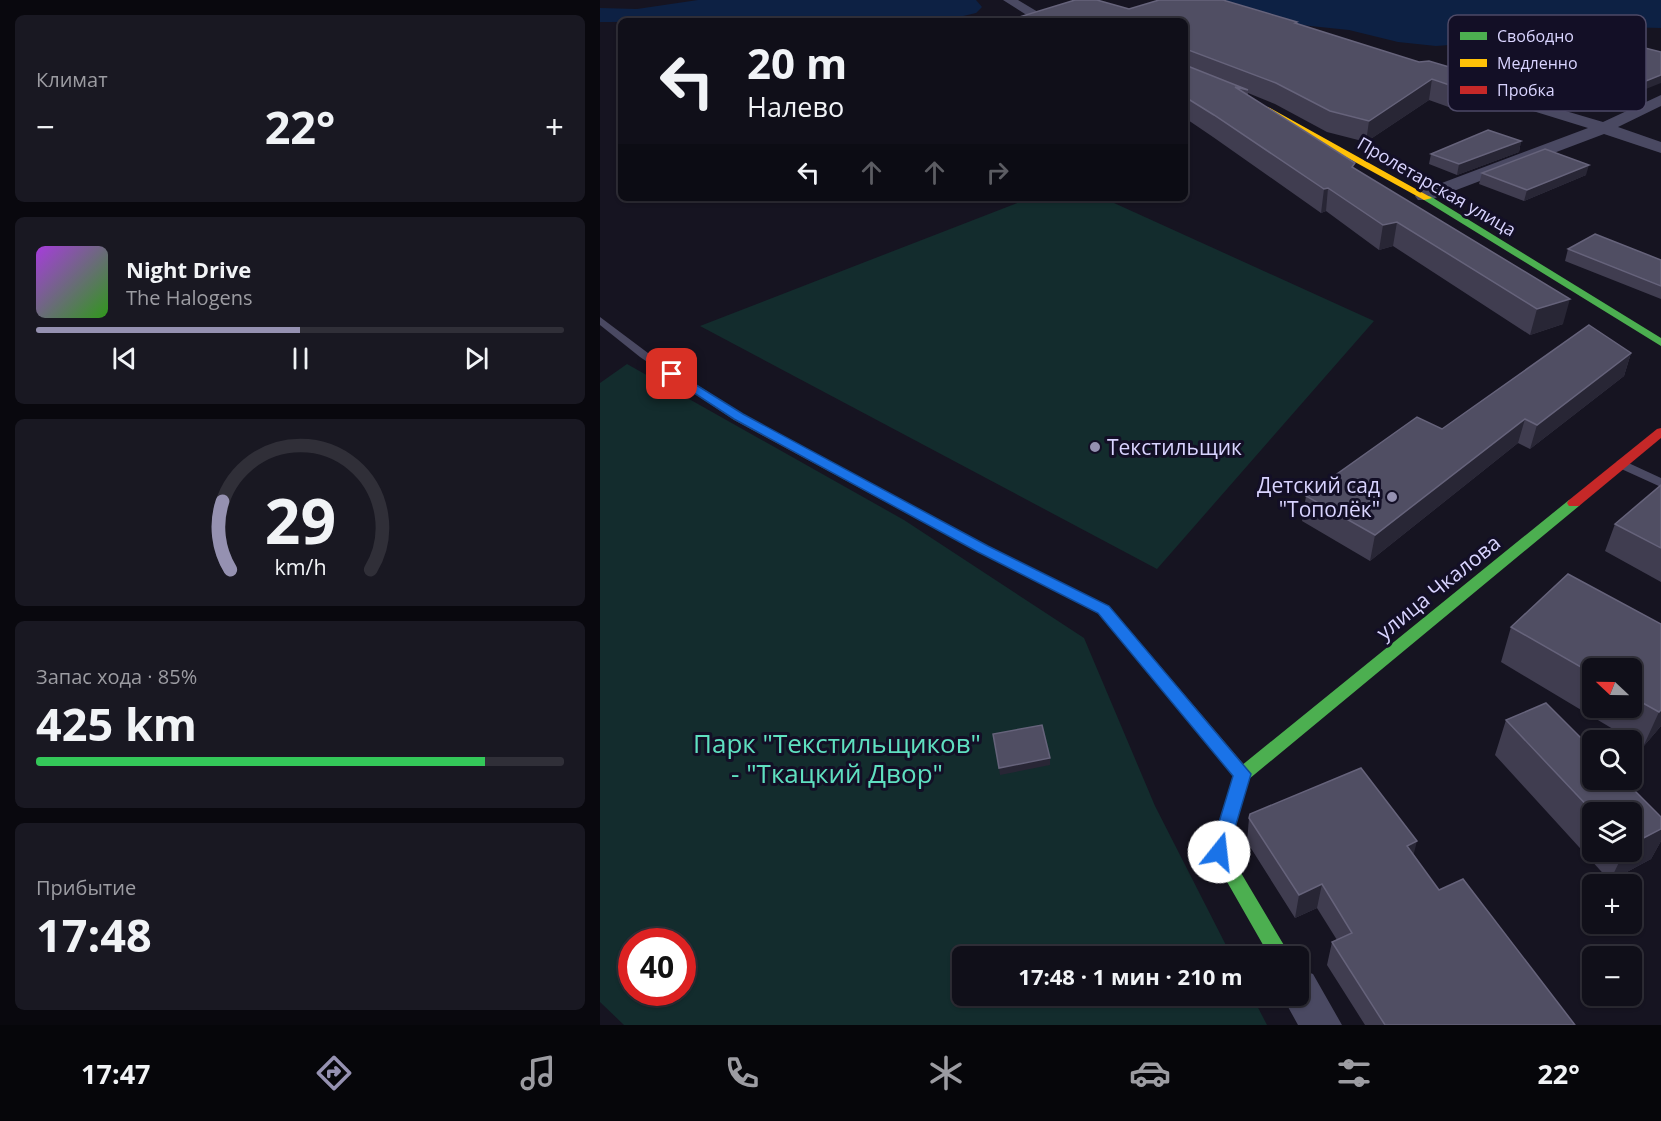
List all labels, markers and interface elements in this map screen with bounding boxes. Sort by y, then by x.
legend [1448,15,1646,111]
text: Свободно [1497,25,1574,47]
text: 20 m [747,34,847,91]
icon: left [648,42,726,120]
text: Медленно [1497,52,1578,74]
text: Климат [36,66,108,93]
text: Пробка [1497,79,1555,101]
text: Налево [747,88,844,125]
text: 22° [265,96,335,157]
text: − [36,104,55,149]
text: + [545,104,564,149]
street label: Пролетарская улица [1353,131,1521,241]
icon: left [792,156,825,189]
icon: ahead [855,156,888,189]
icon: ahead [918,156,951,189]
icon: right [981,156,1014,189]
text: Night Drive [126,254,251,284]
text: The Halogens [126,284,253,311]
icon: previous [108,342,141,375]
icon: pause [284,342,317,375]
icon: next [460,342,493,375]
pin [646,348,697,399]
icon: arrive [655,357,688,390]
place label: Текстильщик [1107,433,1242,461]
marker: Текстильщик [1088,440,1102,454]
place label: Детский сад "Тополёк" [1257,471,1380,523]
text: 29 [264,477,336,562]
marker: Детский сад "Тополёк" [1385,490,1399,504]
street label: улица Чкалова [1370,528,1506,646]
text: km/h [274,552,326,581]
north arrow [1582,658,1642,718]
map controls [1582,658,1642,1006]
text: Запас хода · 85% [36,663,197,690]
text: 425 km [36,693,197,754]
park label: Парк "Текстильщиков" - "Ткацкий Двор" [693,725,981,791]
button: search [1582,730,1642,790]
button: layers [1582,802,1642,862]
position arrow [1187,820,1251,884]
text: Прибытие [36,874,136,901]
button: + [1582,874,1642,934]
text: 17:48 [36,904,152,965]
speed limit sign: 40 [618,928,696,1006]
button: − [1582,946,1642,1006]
text: 17:48 · 1 мин · 210 m [1018,961,1243,991]
icon: directions [313,1052,355,1094]
icon: music [517,1052,559,1094]
icon: phone [721,1052,763,1094]
icon: climate [925,1052,967,1094]
icon: car [1129,1052,1171,1094]
icon: filters [1333,1052,1375,1094]
text: 17:47 [81,1055,151,1092]
text: 22° [1537,1055,1580,1092]

